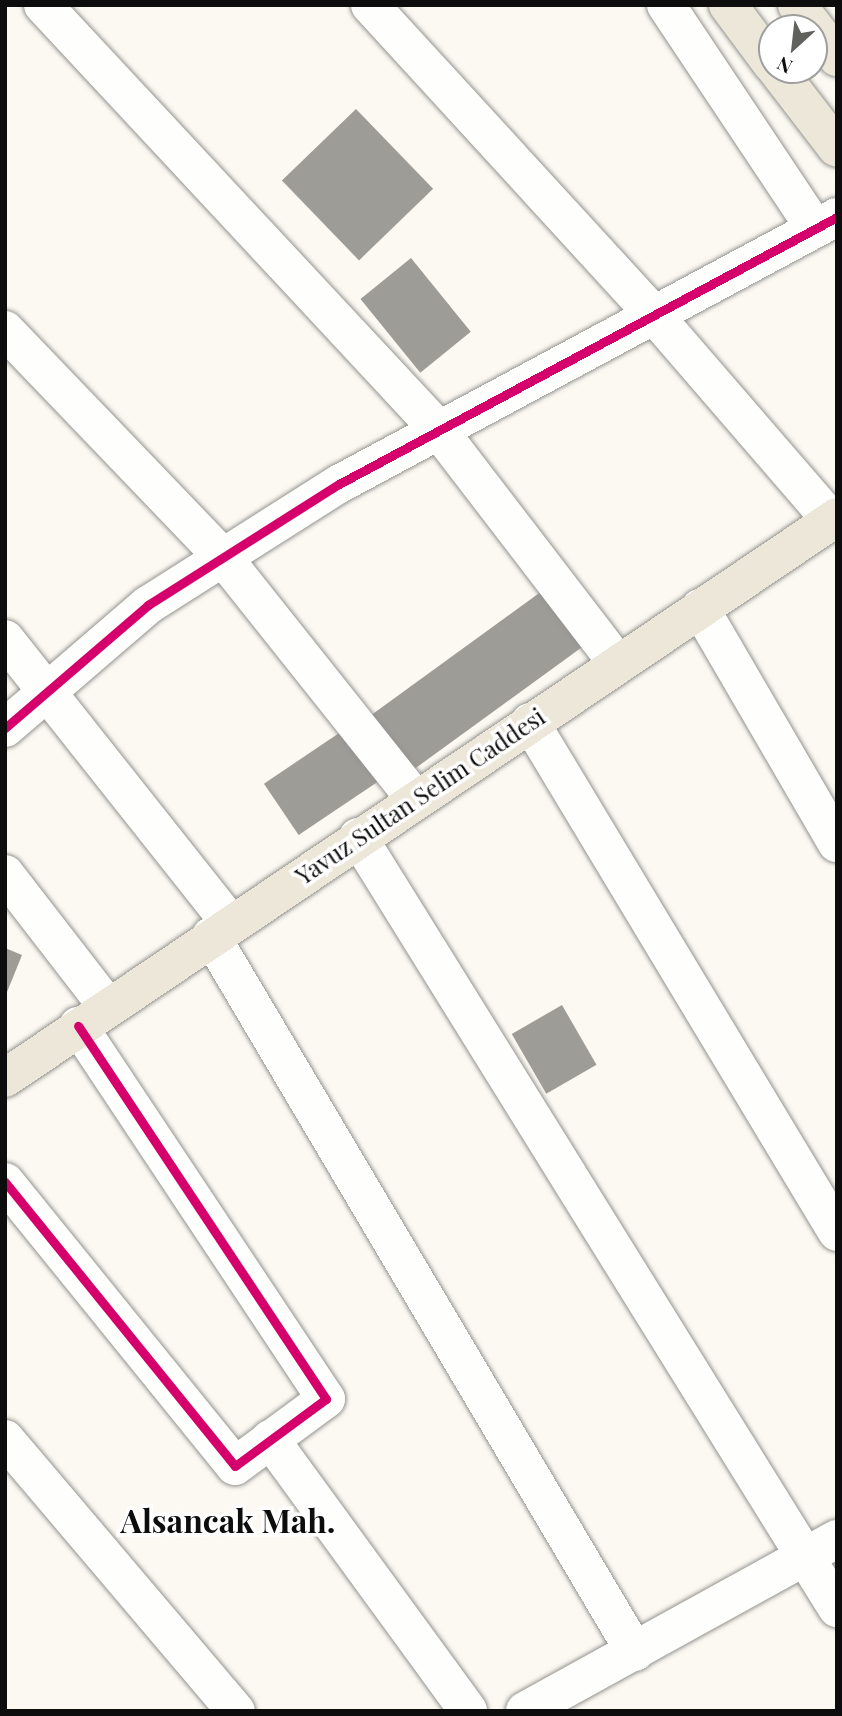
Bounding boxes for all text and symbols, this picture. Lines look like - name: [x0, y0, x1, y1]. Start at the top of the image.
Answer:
- north arrow: [758, 14, 828, 84]
- text: N: [772, 51, 796, 81]
- street label: Yavuz Sultan Selim Caddesi: [290, 702, 550, 890]
- district label: Alsancak Mah.: [120, 1501, 336, 1539]

